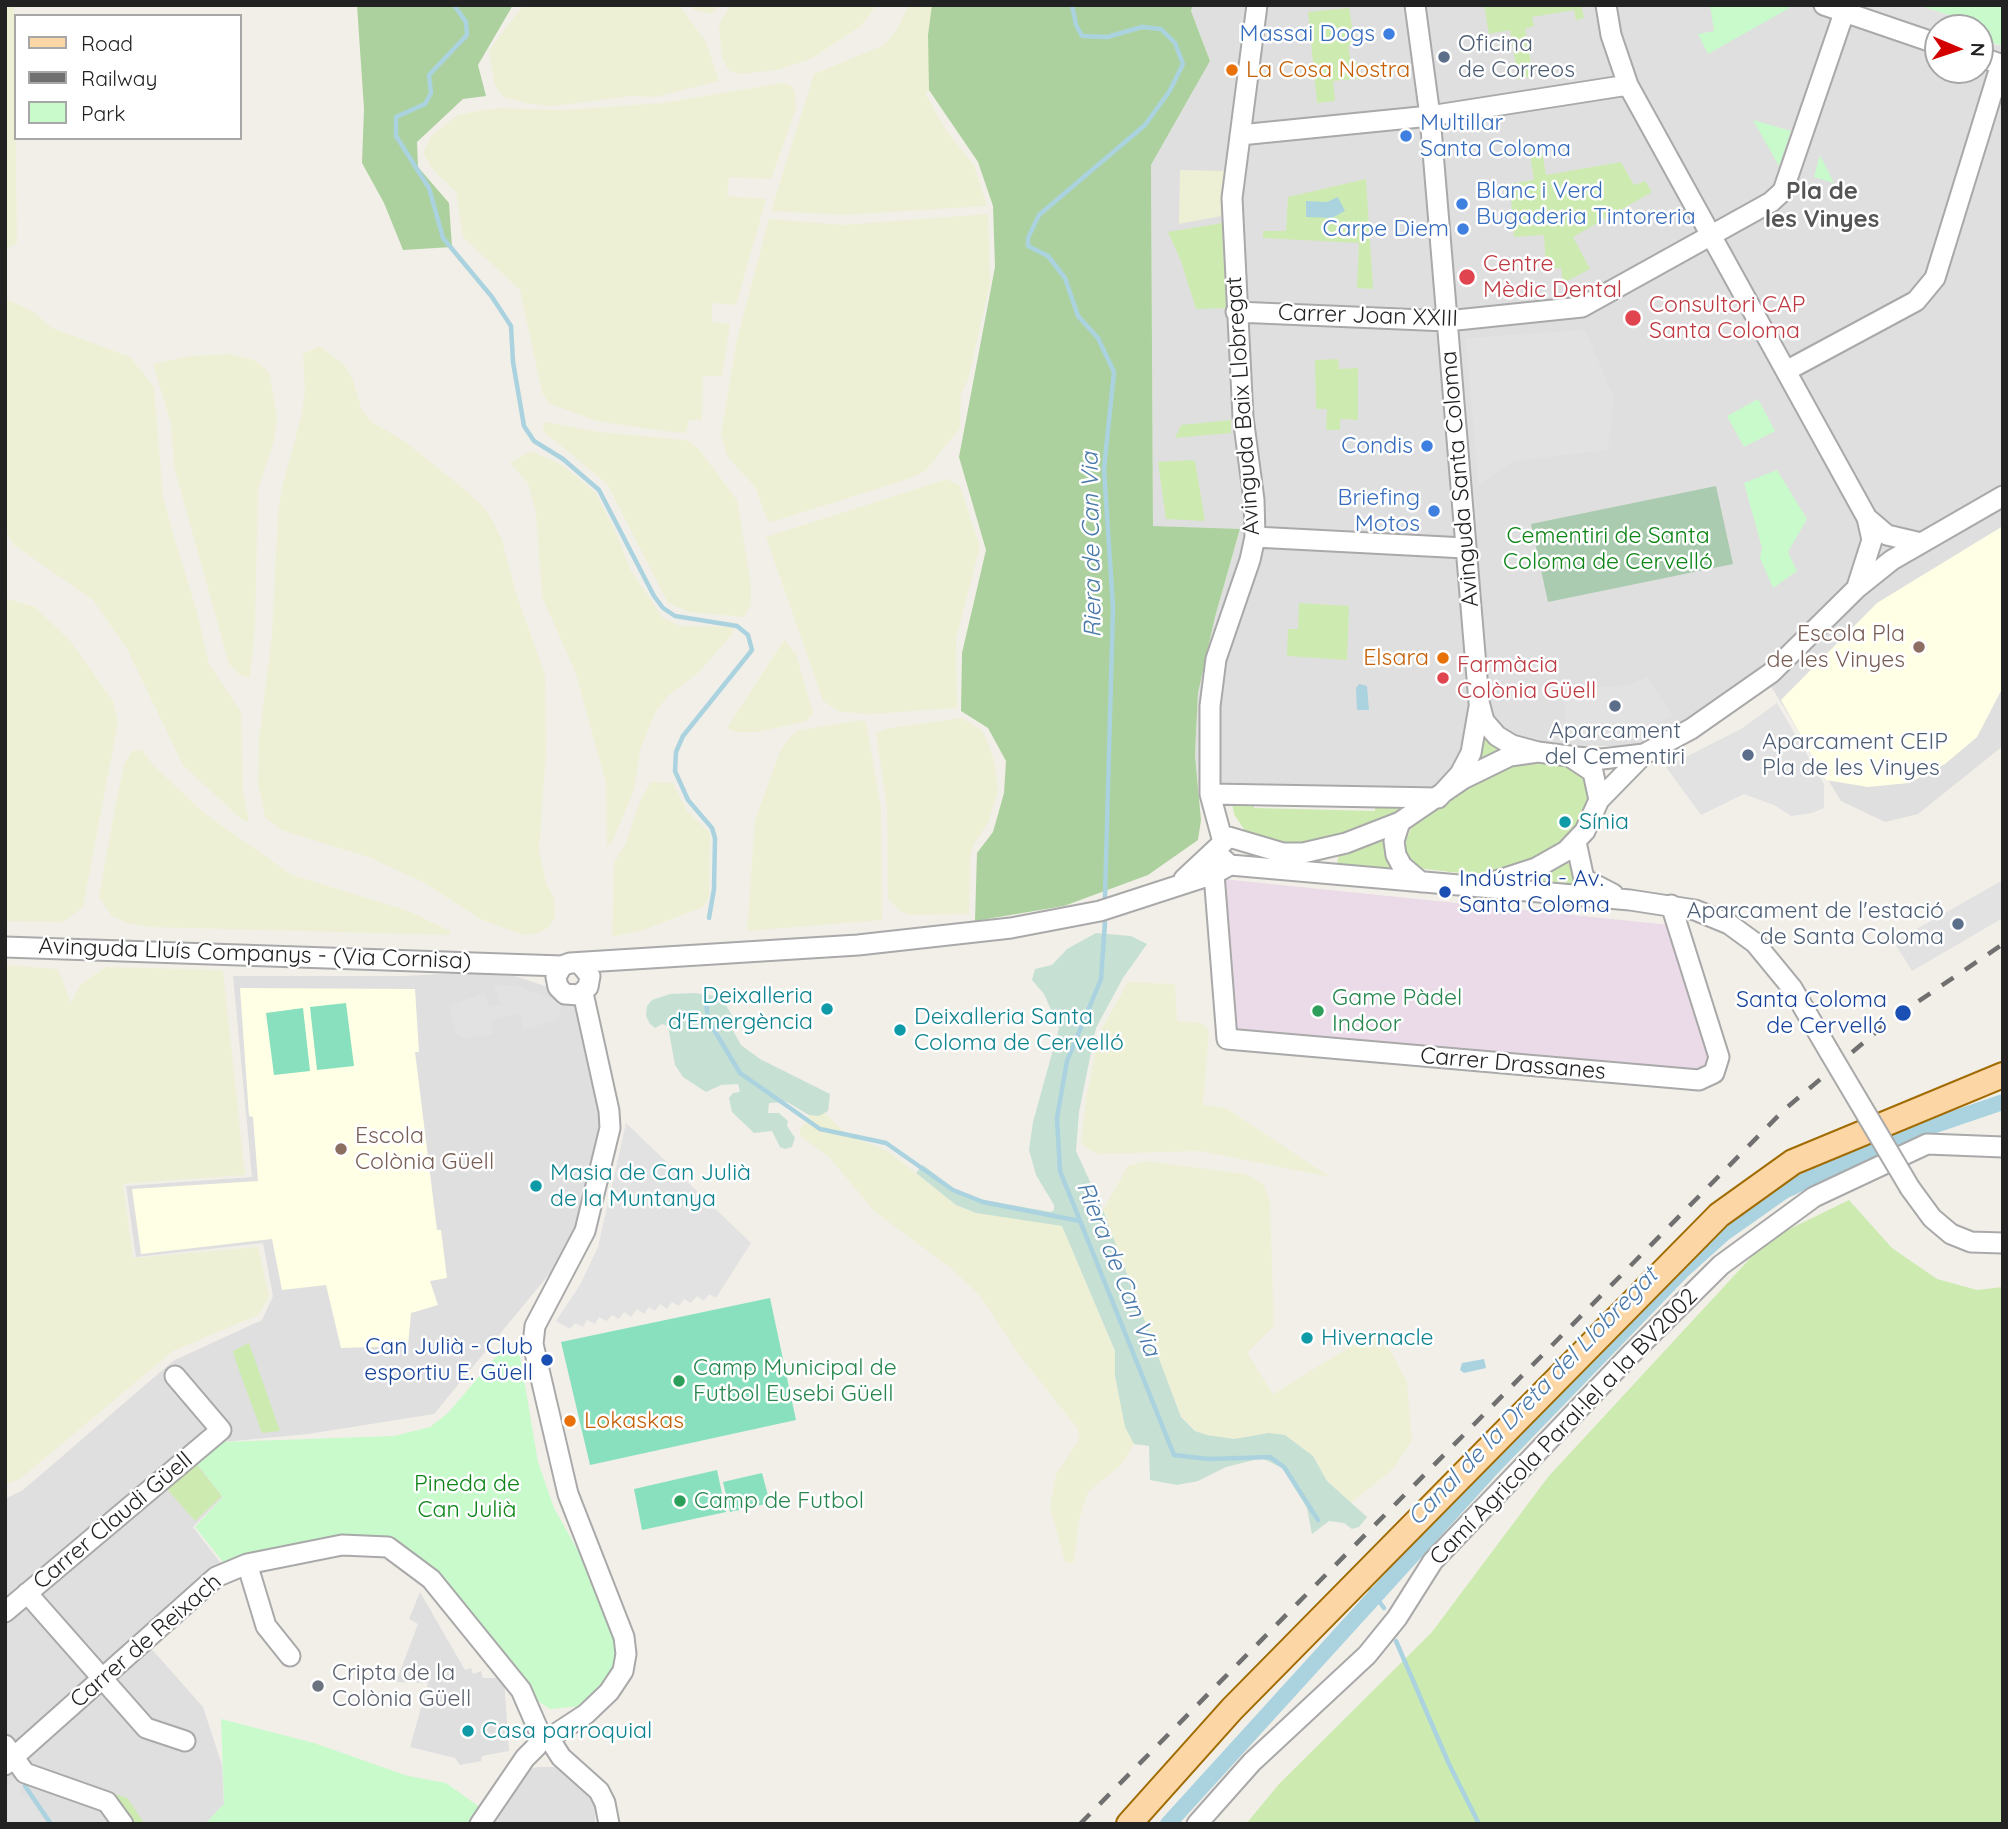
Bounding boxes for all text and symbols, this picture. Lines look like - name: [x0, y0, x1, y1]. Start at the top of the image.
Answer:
- legend: [14, 14, 242, 140]
- north arrow: [1924, 14, 1994, 84]
- place label: Massai Dogs: [1240, 20, 1375, 48]
- marker: Massai Dogs: [1381, 26, 1397, 42]
- text: Road: [81, 30, 133, 56]
- place label: Oficina de Correos: [1458, 30, 1575, 84]
- text: N: [1966, 42, 1990, 57]
- marker: Oficina de Correos: [1436, 49, 1452, 65]
- place label: La Cosa Nostra: [1246, 56, 1410, 84]
- marker: La Cosa Nostra: [1224, 62, 1240, 78]
- text: Railway: [81, 65, 157, 91]
- text: Park: [81, 100, 125, 126]
- place label: Multillar Santa Coloma: [1420, 109, 1571, 163]
- marker: Multillar Santa Coloma: [1398, 128, 1414, 144]
- place label: Blanc i Verd Bugaderia Tintoreria: [1476, 177, 1696, 231]
- district label: Pla de les Vinyes: [1765, 178, 1879, 234]
- marker: Blanc i Verd Bugaderia Tintoreria: [1454, 196, 1470, 212]
- place label: Carpe Diem: [1323, 215, 1449, 243]
- marker: Carpe Diem: [1455, 221, 1471, 237]
- place label: Centre Mèdic Dental: [1483, 250, 1622, 304]
- marker: Centre Mèdic Dental: [1457, 267, 1477, 287]
- street label: Avinguda Baix Llobregat: [1220, 276, 1266, 536]
- place label: Consultori CAP Santa Coloma: [1649, 291, 1806, 345]
- street label: Carrer Joan XXIII: [1278, 299, 1458, 333]
- marker: Consultori CAP Santa Coloma: [1623, 308, 1643, 328]
- street label: Avinguda Santa Coloma: [1435, 350, 1485, 608]
- place label: Condis: [1341, 432, 1413, 460]
- marker: Condis: [1419, 438, 1435, 454]
- water label: Riera de Can Via: [1076, 452, 1108, 638]
- place label: Briefing Motos: [1337, 484, 1420, 538]
- marker: Briefing Motos: [1426, 503, 1442, 519]
- park label: Cementiri de Santa Coloma de Cervelló: [1503, 522, 1713, 576]
- place label: Escola Pla de les Vinyes: [1767, 620, 1905, 674]
- marker: Escola Pla de les Vinyes: [1911, 639, 1927, 655]
- place label: Elsara: [1363, 644, 1429, 672]
- marker: Elsara: [1435, 650, 1451, 666]
- place label: Farmàcia Colònia Güell: [1457, 651, 1596, 705]
- marker: Farmàcia Colònia Güell: [1435, 670, 1451, 686]
- marker: Aparcament del Cementiri: [1607, 698, 1623, 714]
- place label: Aparcament del Cementiri: [1545, 717, 1685, 771]
- place label: Aparcament CEIP Pla de les Vinyes: [1762, 728, 1948, 782]
- marker: Aparcament CEIP Pla de les Vinyes: [1740, 747, 1756, 763]
- place label: Sínia: [1579, 808, 1629, 836]
- marker: Sínia: [1557, 814, 1573, 830]
- place label: Indústria - Av. Santa Coloma: [1459, 865, 1610, 919]
- marker: Indústria - Av. Santa Coloma: [1437, 884, 1453, 900]
- place label: Aparcament de l'estació de Santa Coloma: [1687, 897, 1944, 951]
- marker: Aparcament de l'estació de Santa Coloma: [1950, 916, 1966, 932]
- street label: Avinguda Lluís Companys - (Via Cornisa): [38, 933, 472, 975]
- place label: Deixalleria d'Emergència: [668, 982, 813, 1036]
- place label: Game Pàdel Indoor: [1332, 984, 1462, 1038]
- place label: Santa Coloma de Cervelló: [1736, 986, 1887, 1040]
- marker: Deixalleria d'Emergència: [819, 1001, 835, 1017]
- place label: Deixalleria Santa Coloma de Cervelló: [914, 1003, 1124, 1057]
- marker: Game Pàdel Indoor: [1310, 1003, 1326, 1019]
- marker: Santa Coloma de Cervelló: [1893, 1003, 1913, 1023]
- marker: Deixalleria Santa Coloma de Cervelló: [892, 1022, 908, 1038]
- street label: Carrer Drassanes: [1419, 1042, 1607, 1086]
- place label: Escola Colònia Güell: [355, 1122, 494, 1176]
- marker: Escola Colònia Güell: [333, 1141, 349, 1157]
- place label: Masia de Can Julià de la Muntanya: [550, 1159, 751, 1213]
- water label: Riera de Can Via: [1070, 1177, 1166, 1361]
- marker: Masia de Can Julià de la Muntanya: [528, 1178, 544, 1194]
- water label: Canal de la Dreta del Llobregat: [1402, 1262, 1664, 1532]
- street label: Camí Agricola Paral·lel a la BV2002: [1424, 1283, 1704, 1571]
- place label: Hivernacle: [1321, 1324, 1434, 1352]
- marker: Hivernacle: [1299, 1330, 1315, 1346]
- place label: Can Julià - Club esportiu E. Güell: [364, 1333, 533, 1387]
- marker: Can Julià - Club esportiu E. Güell: [539, 1352, 555, 1368]
- place label: Camp Municipal de Futbol Eusebi Güell: [693, 1354, 897, 1408]
- marker: Camp Municipal de Futbol Eusebi Güell: [671, 1373, 687, 1389]
- place label: Lokaskas: [584, 1407, 684, 1435]
- marker: Lokaskas: [562, 1413, 578, 1429]
- street label: Carrer Claudi Güell: [28, 1446, 198, 1596]
- park label: Pineda de Can Julià: [414, 1470, 520, 1524]
- place label: Camp de Futbol: [694, 1487, 864, 1515]
- marker: Camp de Futbol: [672, 1493, 688, 1509]
- street label: Carrer de Reixach: [65, 1568, 227, 1714]
- place label: Cripta de la Colònia Güell: [332, 1659, 471, 1713]
- marker: Cripta de la Colònia Güell: [310, 1678, 326, 1694]
- place label: Casa parroquial: [482, 1717, 652, 1745]
- marker: Casa parroquial: [460, 1723, 476, 1739]

